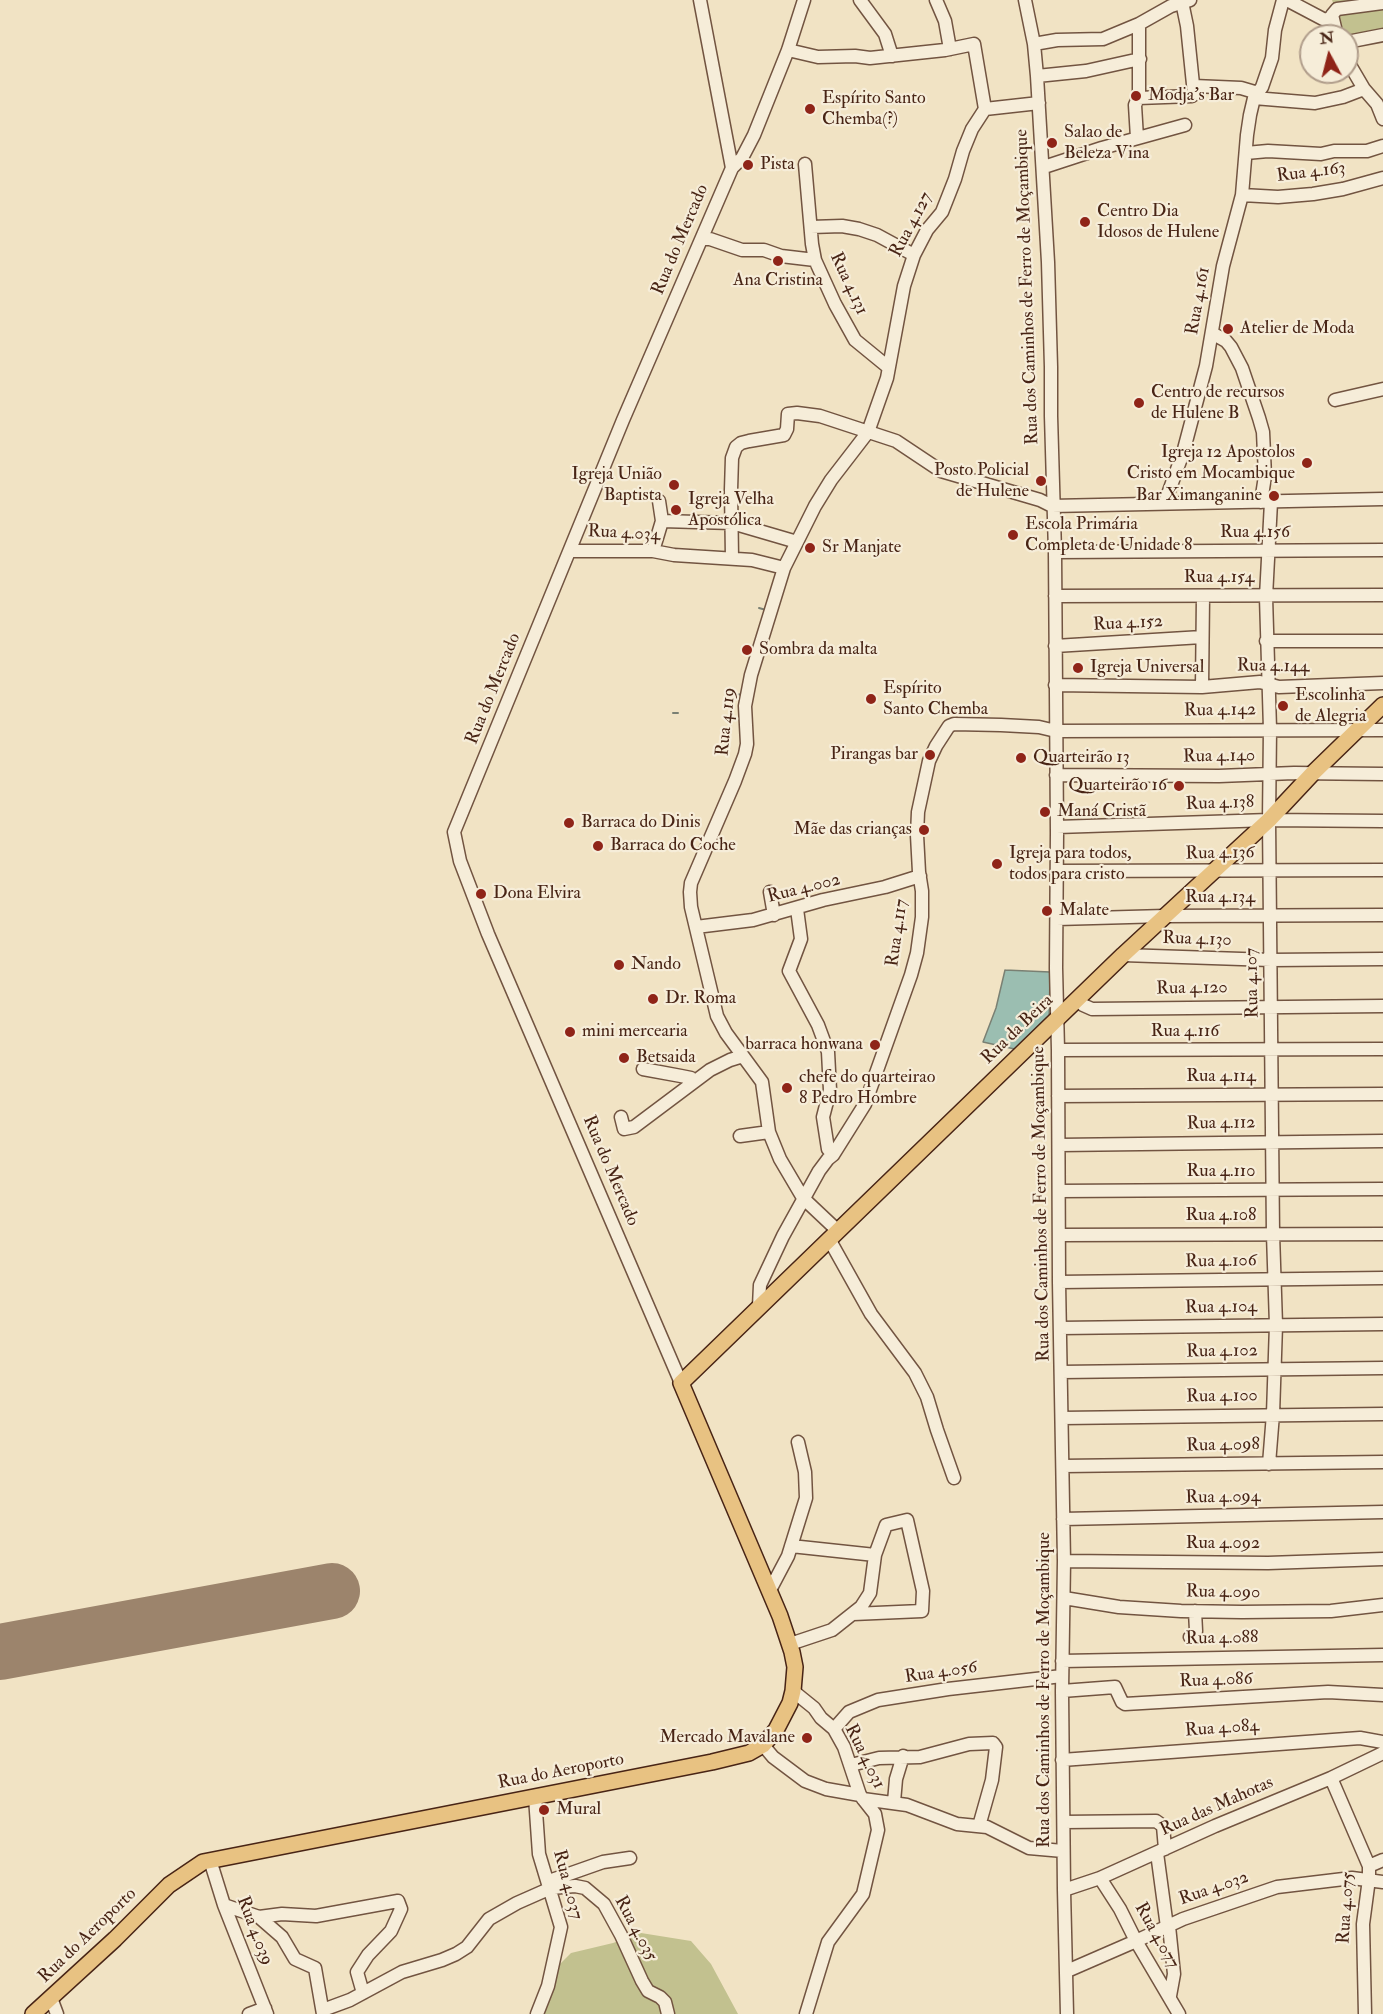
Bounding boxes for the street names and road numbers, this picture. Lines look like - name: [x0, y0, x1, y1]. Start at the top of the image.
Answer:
- street label: Rua dos Caminhos de Ferro de Moçambique: [1012, 129, 1044, 445]
- street label: Rua 4.163: [1275, 158, 1347, 188]
- street label: Rua do Mercado: [648, 181, 714, 299]
- street label: Rua 4.127: [886, 189, 938, 261]
- street label: Rua 4.131: [824, 249, 872, 319]
- street label: Rua 4.161: [1182, 265, 1216, 337]
- street label: Rua 4.034: [587, 521, 661, 547]
- street label: Rua 4.156: [1220, 522, 1290, 544]
- street label: Rua 4.154: [1184, 567, 1254, 589]
- street label: Rua 4.152: [1092, 611, 1164, 637]
- street label: Rua do Mercado: [462, 630, 526, 748]
- street label: Rua 4.144: [1237, 656, 1309, 678]
- street label: Rua 4.119: [713, 687, 741, 757]
- street label: Rua 4.142: [1184, 700, 1256, 722]
- street label: Rua 4.140: [1183, 746, 1255, 768]
- street label: Rua 4.138: [1185, 792, 1255, 816]
- street label: Rua 4.136: [1185, 843, 1255, 865]
- street label: Rua 4.002: [765, 870, 843, 908]
- street label: Rua 4.134: [1185, 887, 1255, 909]
- street label: Rua 4.117: [883, 898, 913, 968]
- street label: Rua 4.130: [1162, 928, 1232, 952]
- street label: Rua 4.107: [1242, 948, 1264, 1018]
- street label: Rua 4.120: [1156, 978, 1228, 1000]
- street label: Rua da Beira: [978, 990, 1058, 1070]
- street label: Rua 4.116: [1151, 1021, 1219, 1043]
- street label: Rua dos Caminhos de Ferro de Moçambique: [1028, 1046, 1056, 1362]
- street label: Rua 4.114: [1186, 1066, 1256, 1088]
- street label: Rua do Mercado: [577, 1112, 643, 1230]
- street label: Rua 4.112: [1186, 1113, 1256, 1135]
- street label: Rua 4.110: [1187, 1161, 1255, 1183]
- street label: Rua 4.108: [1186, 1205, 1256, 1227]
- street label: Rua 4.106: [1185, 1251, 1257, 1273]
- street label: Rua 4.104: [1185, 1297, 1257, 1319]
- street label: Rua 4.102: [1186, 1341, 1258, 1363]
- street label: Rua 4.100: [1186, 1386, 1258, 1408]
- street label: Rua 4.098: [1186, 1435, 1260, 1457]
- street label: Rua 4.094: [1185, 1487, 1261, 1509]
- street label: Rua dos Caminhos de Ferro de Moçambique: [1034, 1532, 1056, 1848]
- street label: Rua 4.092: [1186, 1533, 1260, 1555]
- street label: Rua 4.090: [1186, 1582, 1260, 1604]
- street label: Rua 4.088: [1185, 1628, 1259, 1650]
- street label: Rua 4.056: [903, 1657, 979, 1689]
- street label: Rua 4.086: [1179, 1669, 1253, 1693]
- street label: Rua 4.084: [1184, 1716, 1260, 1742]
- street label: Rua 4.031: [839, 1721, 889, 1793]
- street label: Rua do Aeroporto: [496, 1749, 626, 1795]
- street label: Rua das Mahotas: [1157, 1772, 1277, 1842]
- street label: Rua 4.037: [547, 1848, 587, 1922]
- street label: Rua 4.032: [1176, 1867, 1252, 1911]
- street label: Rua 4.075: [1334, 1871, 1360, 1945]
- street label: Rua do Aeroporto: [35, 1884, 141, 1988]
- street label: Rua 4.039: [231, 1893, 277, 1969]
- street label: Rua 4.035: [609, 1893, 661, 1965]
- street label: Rua 4.077: [1129, 1899, 1183, 1973]

